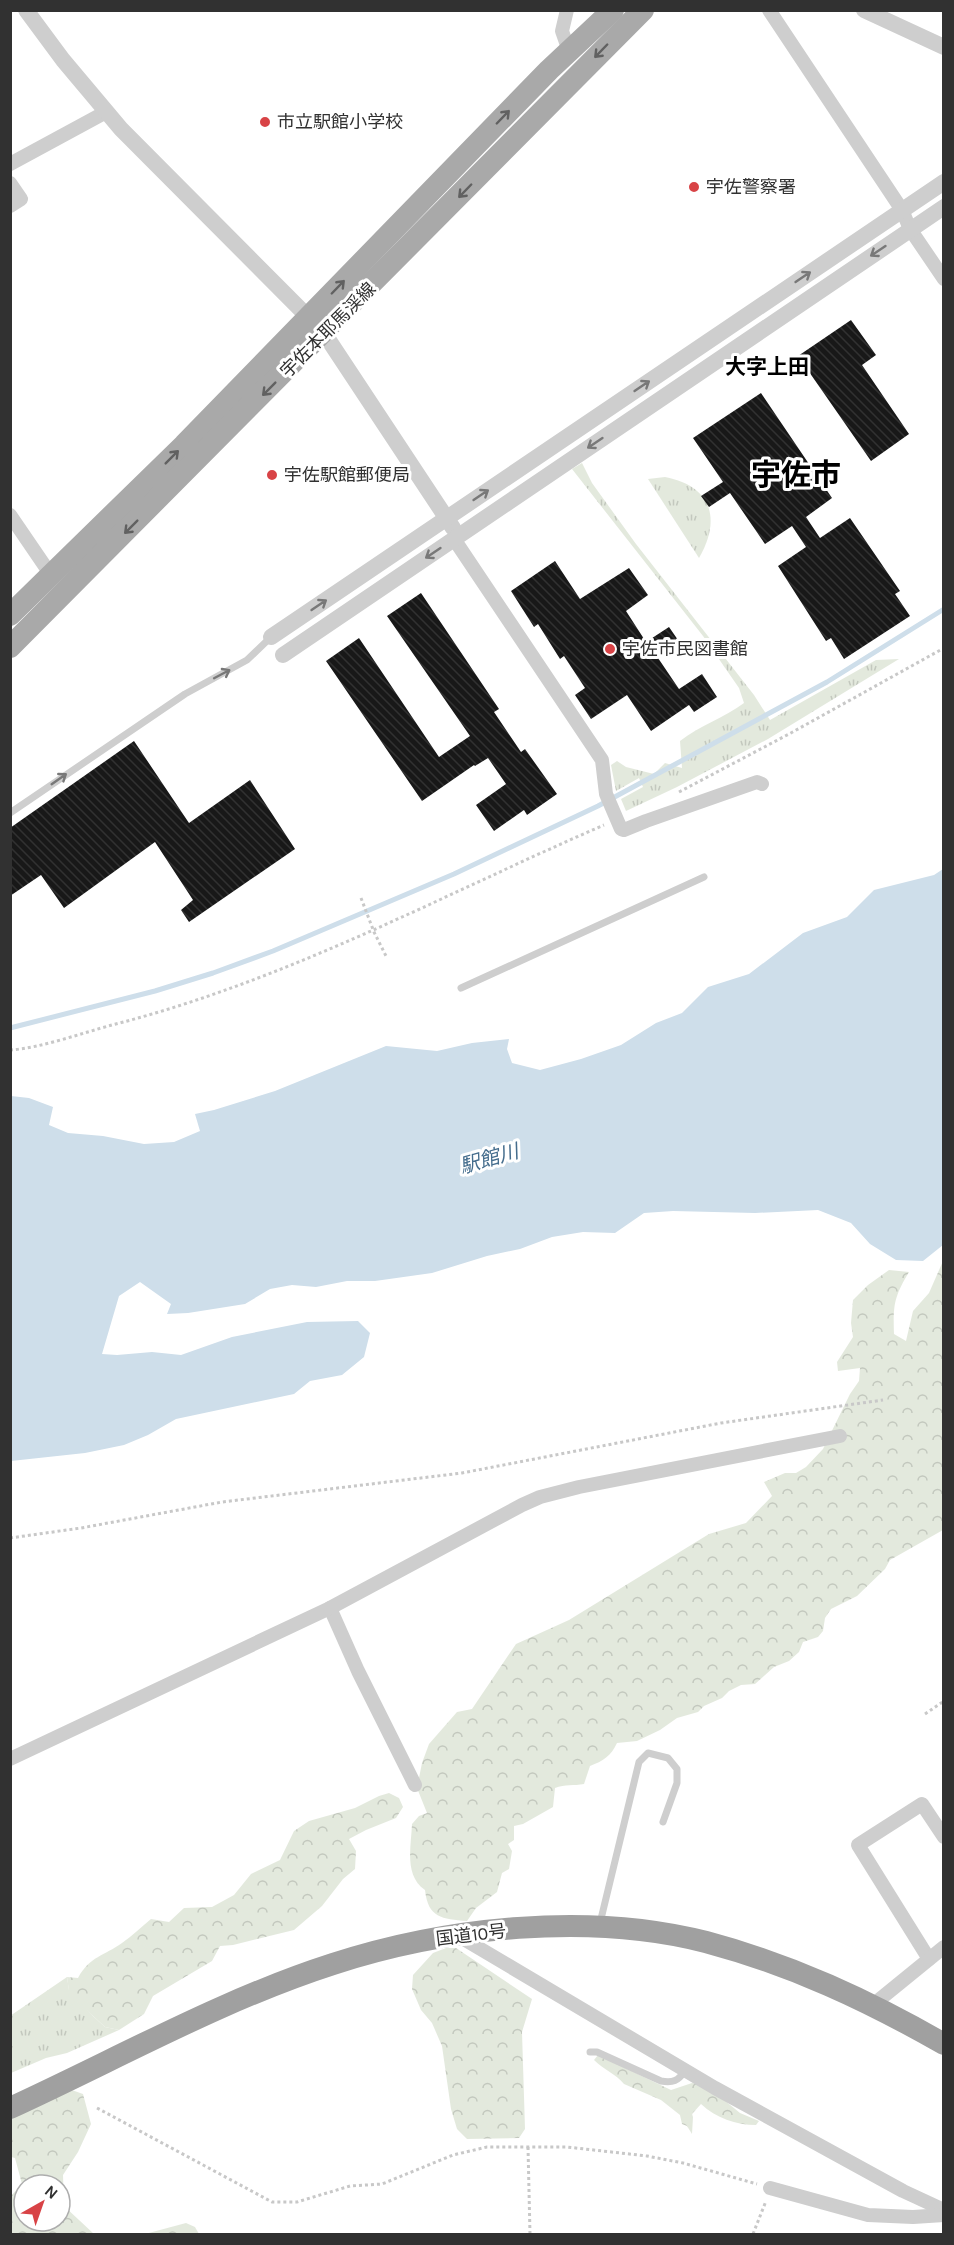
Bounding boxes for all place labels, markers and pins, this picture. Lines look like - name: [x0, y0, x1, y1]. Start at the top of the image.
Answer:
- place label: 市立駅館小学校: [277, 111, 403, 133]
- marker: 市立駅館小学校: [258, 115, 272, 129]
- place label: 宇佐警察署: [706, 176, 796, 198]
- marker: 宇佐警察署: [687, 180, 701, 194]
- place label: 宇佐駅館郵便局: [284, 464, 410, 486]
- marker: 宇佐駅館郵便局: [265, 468, 279, 482]
- place label: 宇佐市民図書館: [622, 638, 748, 660]
- marker: 宇佐市民図書館: [603, 642, 617, 656]

